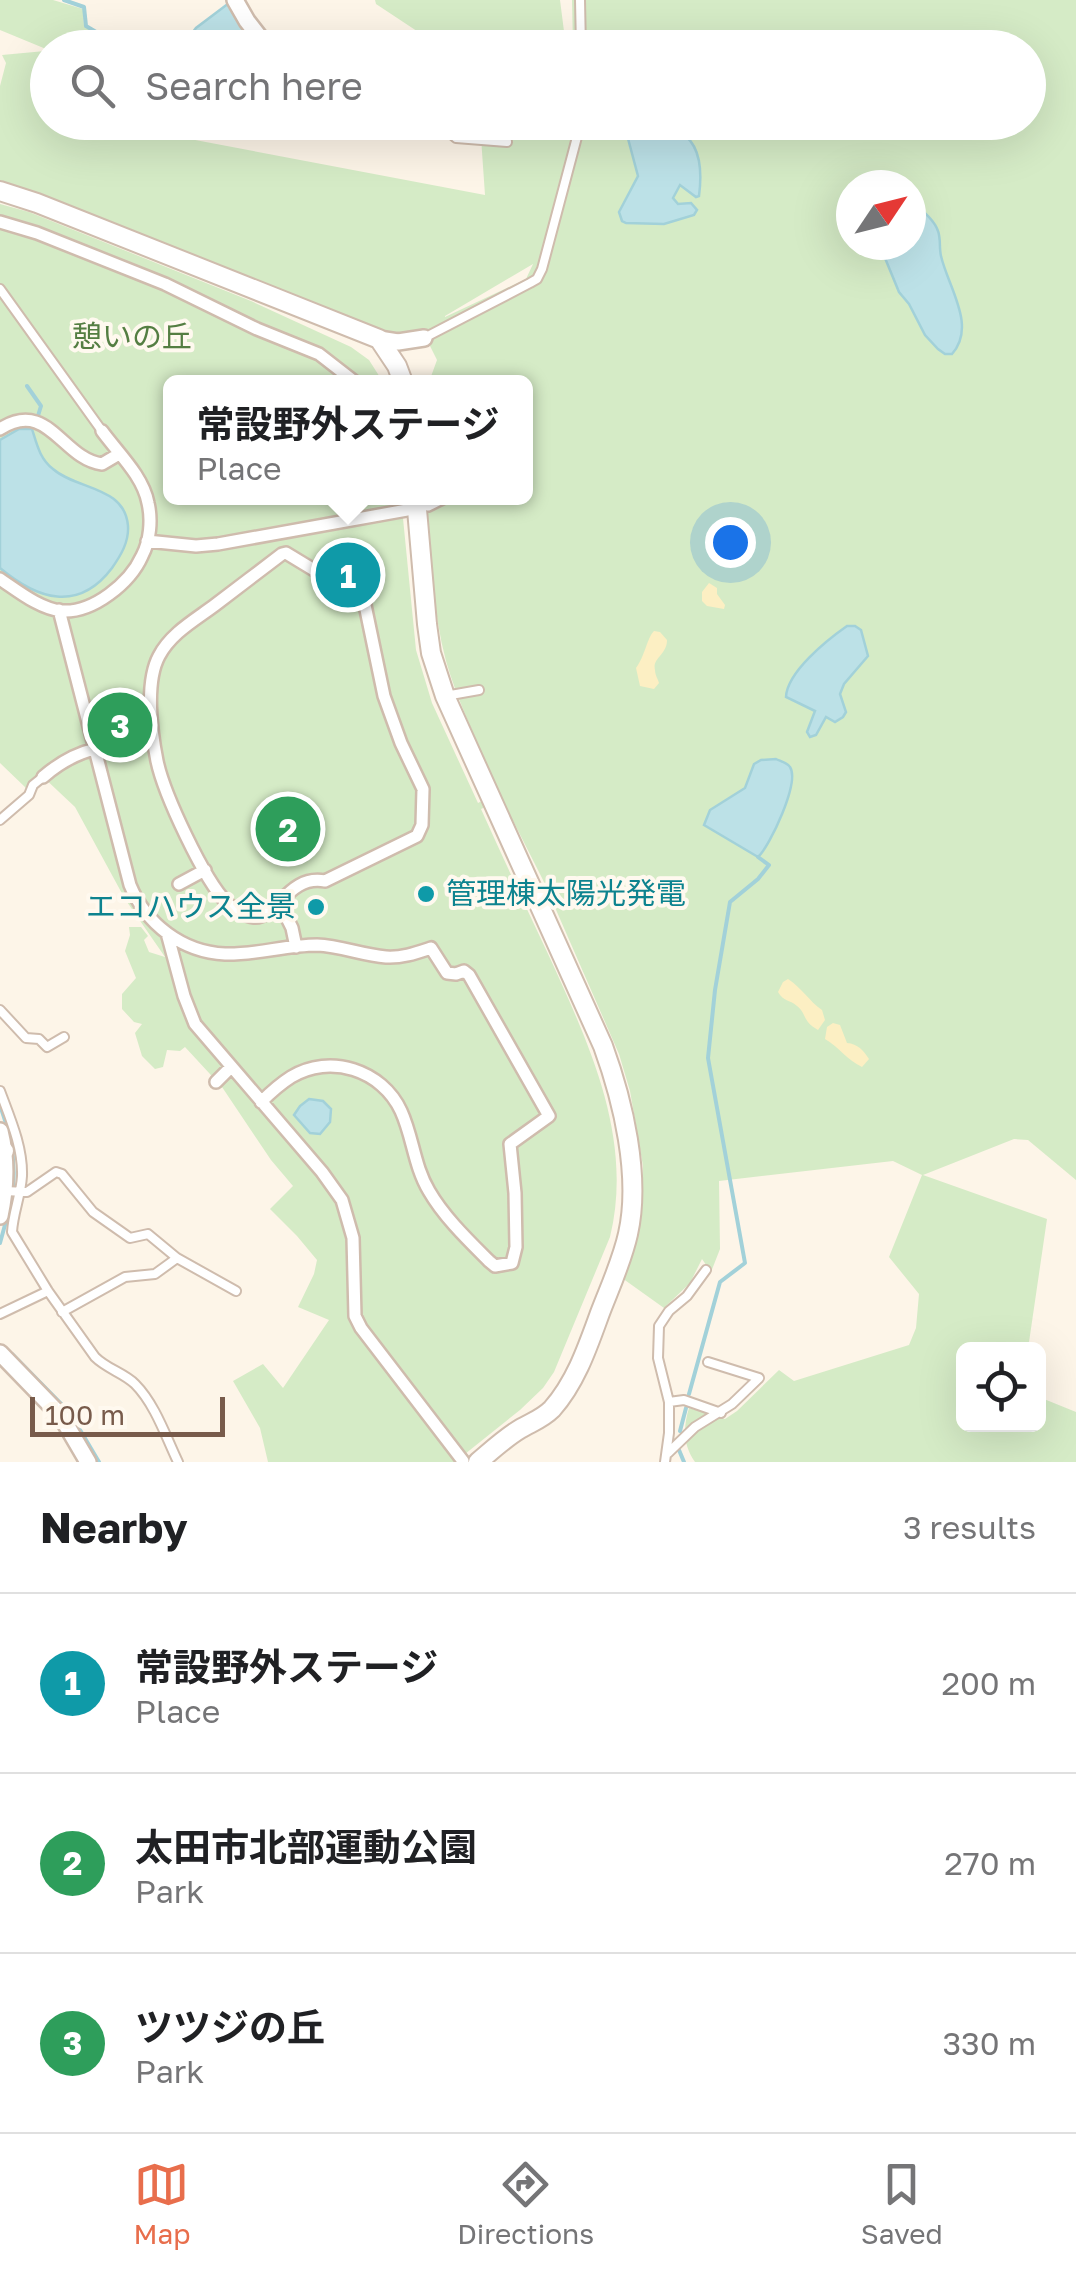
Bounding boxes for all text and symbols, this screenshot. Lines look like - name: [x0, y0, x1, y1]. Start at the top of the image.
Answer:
- search box: [30, 30, 1046, 140]
- icon: search: [65, 58, 120, 113]
- text: Search here: [145, 63, 363, 108]
- north arrow: [836, 170, 926, 260]
- park label: 憩いの丘: [72, 318, 192, 354]
- popup: [163, 375, 533, 505]
- text: 常設野外ステージ: [196, 401, 500, 446]
- text: Place: [196, 449, 282, 487]
- your location: [705, 517, 756, 568]
- pin: 1: [316, 538, 380, 612]
- pin: 3: [88, 688, 152, 762]
- pin: 2: [256, 792, 320, 866]
- place label: 管理棟太陽光発電: [446, 875, 686, 911]
- marker: 管理棟太陽光発電: [415, 883, 437, 905]
- place label: エコハウス全景: [86, 888, 296, 924]
- marker: エコハウス全景: [305, 896, 327, 918]
- map controls: [956, 1342, 1046, 1432]
- button: locate: [956, 1342, 1046, 1432]
- scale bar: [30, 1392, 225, 1436]
- text: 100 m: [45, 1398, 125, 1431]
- text: Nearby: [40, 1502, 188, 1552]
- text: 3 results: [903, 1508, 1036, 1546]
- text: 常設野外ステージ: [135, 1644, 438, 1689]
- text: 1: [64, 1664, 81, 1702]
- text: 200 m: [941, 1664, 1036, 1702]
- text: Place: [135, 1692, 220, 1730]
- text: 太田市北部運動公園: [135, 1824, 477, 1869]
- text: 2: [63, 1844, 82, 1882]
- text: 270 m: [944, 1844, 1036, 1882]
- text: Park: [135, 1872, 204, 1910]
- text: ツツジの丘: [135, 2004, 325, 2049]
- text: 3: [63, 2024, 82, 2062]
- text: 330 m: [942, 2024, 1036, 2062]
- text: Park: [135, 2052, 204, 2090]
- tab: Map: [133, 2157, 191, 2250]
- tab: Directions: [457, 2157, 594, 2250]
- tab: Saved: [861, 2157, 943, 2250]

